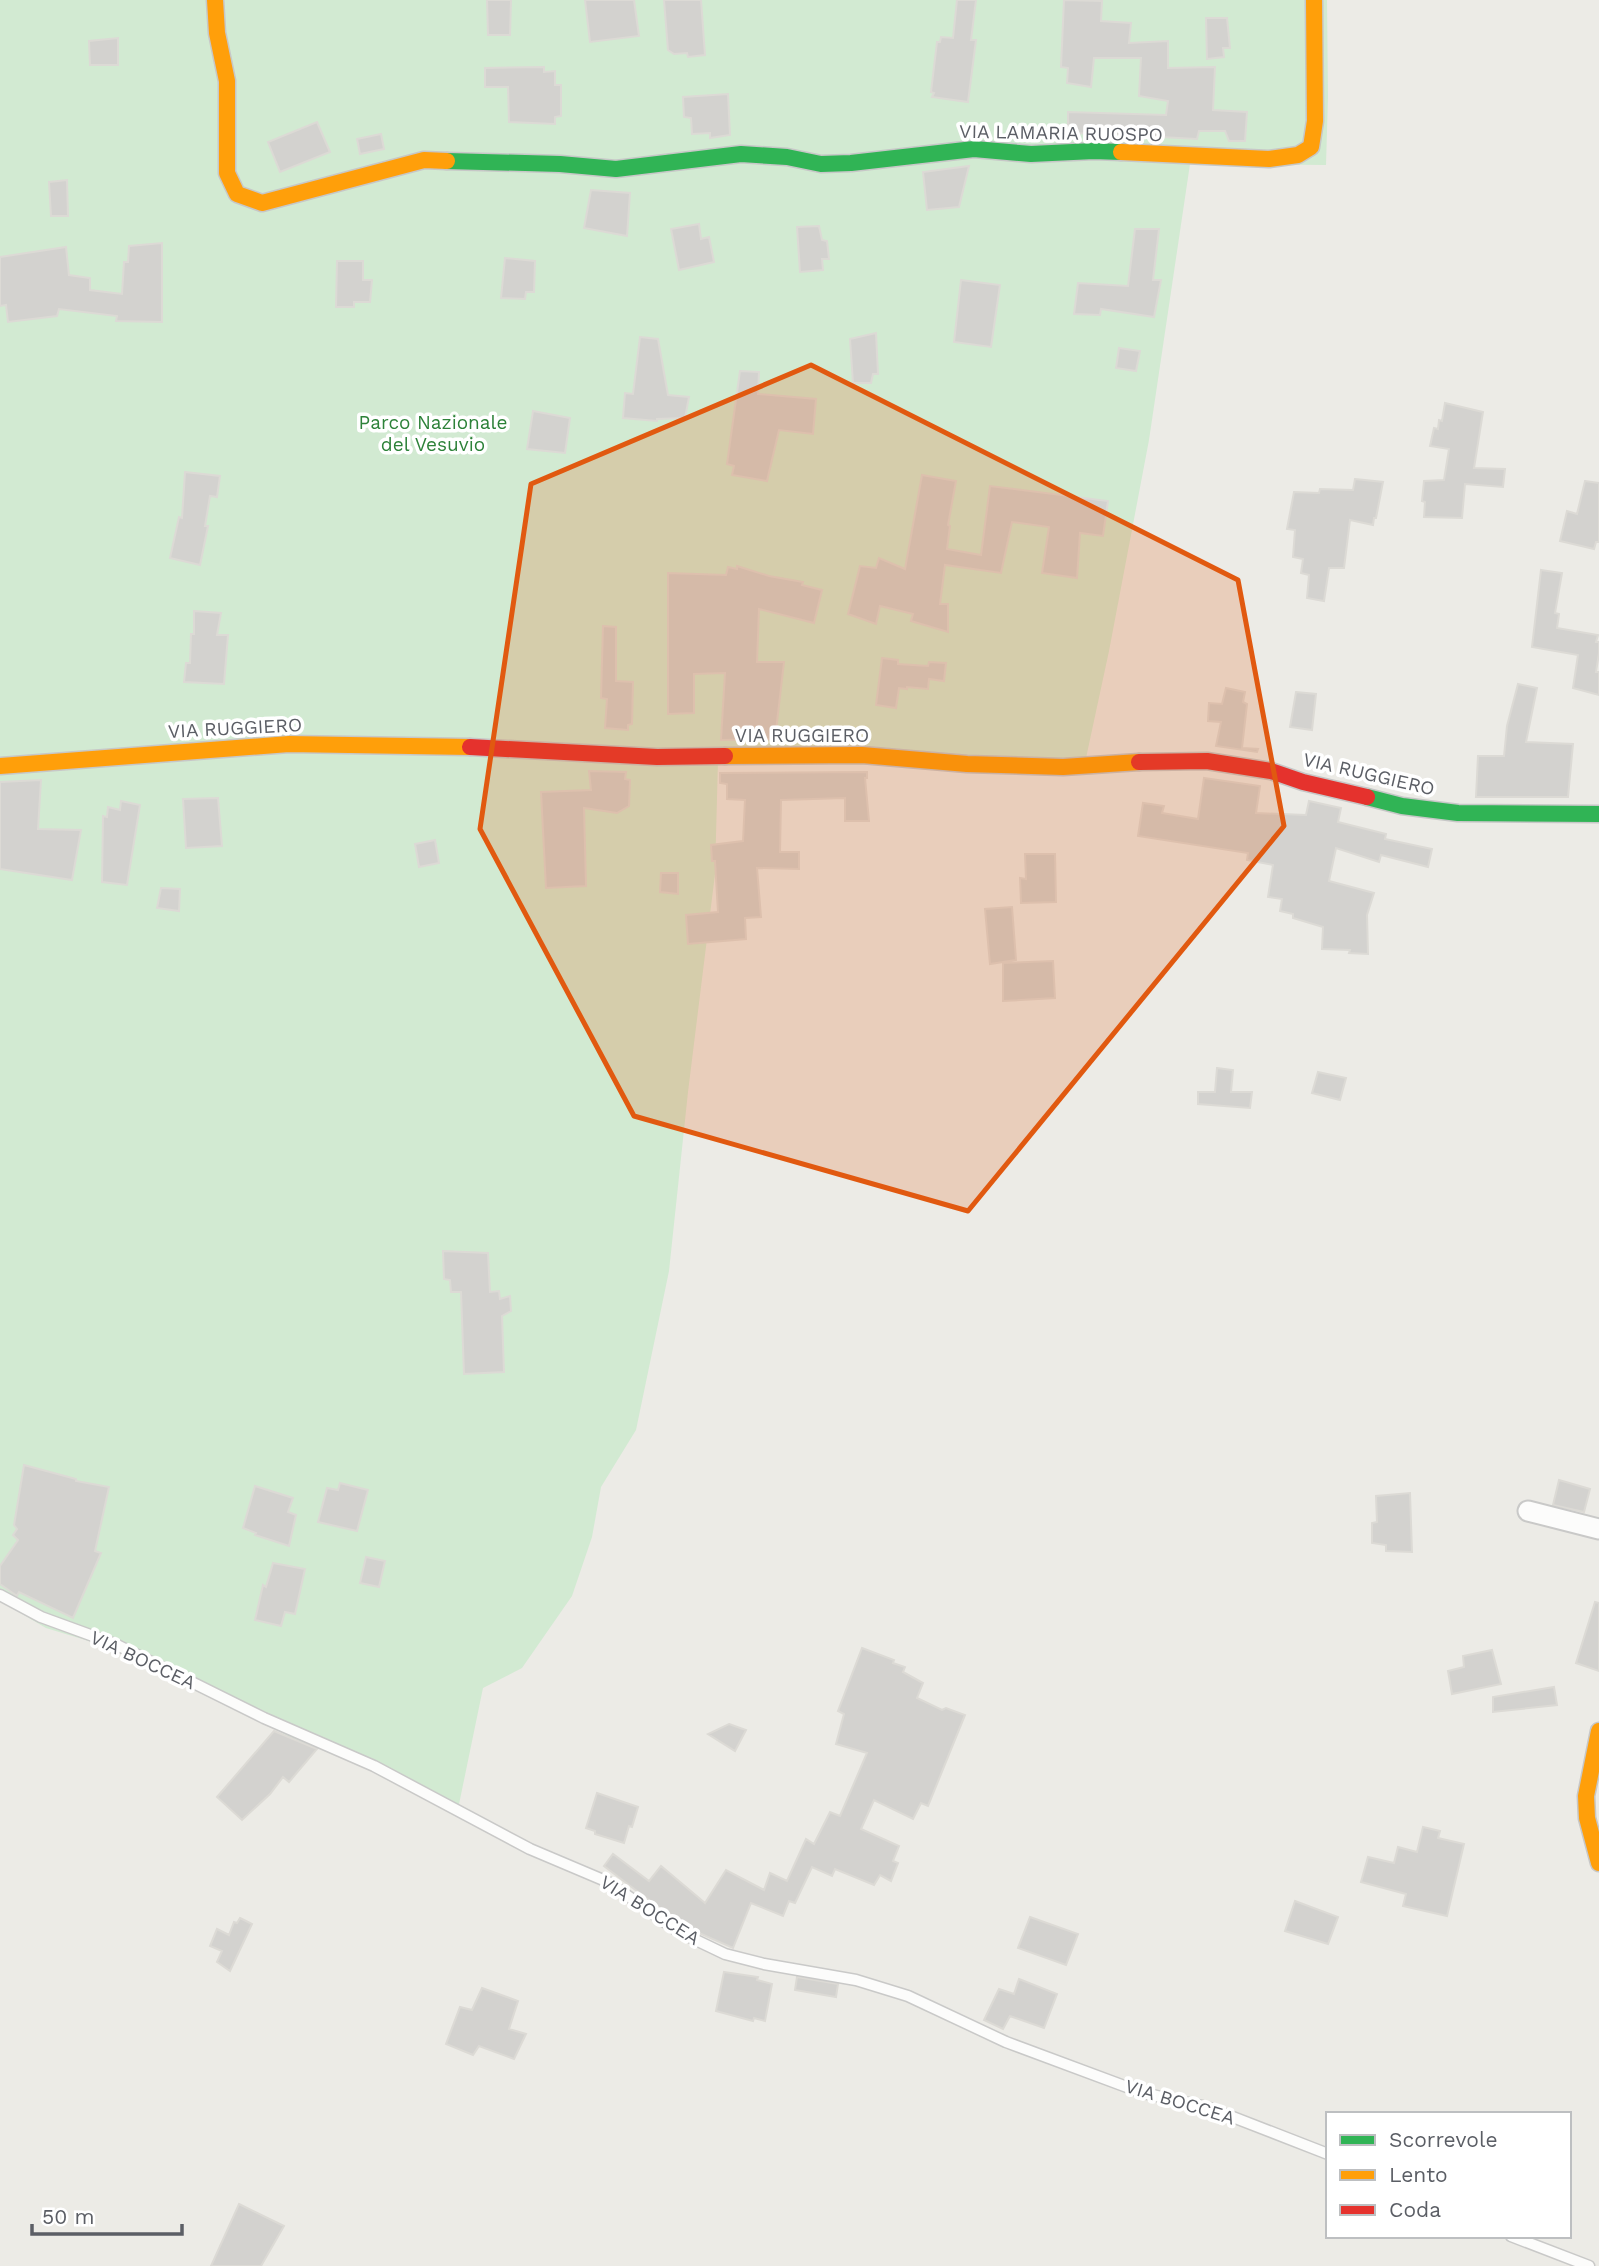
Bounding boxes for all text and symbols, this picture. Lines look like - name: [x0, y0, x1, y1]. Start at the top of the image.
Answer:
- street label: VIA LAMARIA RUOSPO: [959, 120, 1163, 146]
- park label: Parco Nazionale del Vesuvio: [359, 411, 507, 456]
- street label: VIA RUGGIERO: [167, 713, 303, 743]
- street label: VIA RUGGIERO: [735, 724, 869, 747]
- street label: VIA RUGGIERO: [1301, 748, 1437, 800]
- street label: VIA BOCCEA: [87, 1626, 200, 1695]
- street label: VIA BOCCEA: [596, 1870, 705, 1950]
- street label: VIA BOCCEA: [1122, 2074, 1238, 2130]
- legend: [1326, 2112, 1571, 2238]
- text: Scorrevole: [1389, 2127, 1498, 2152]
- text: Lento: [1389, 2162, 1448, 2187]
- scale bar: [32, 2192, 182, 2236]
- text: Coda: [1389, 2197, 1441, 2222]
- text: 50 m: [42, 2204, 94, 2229]

